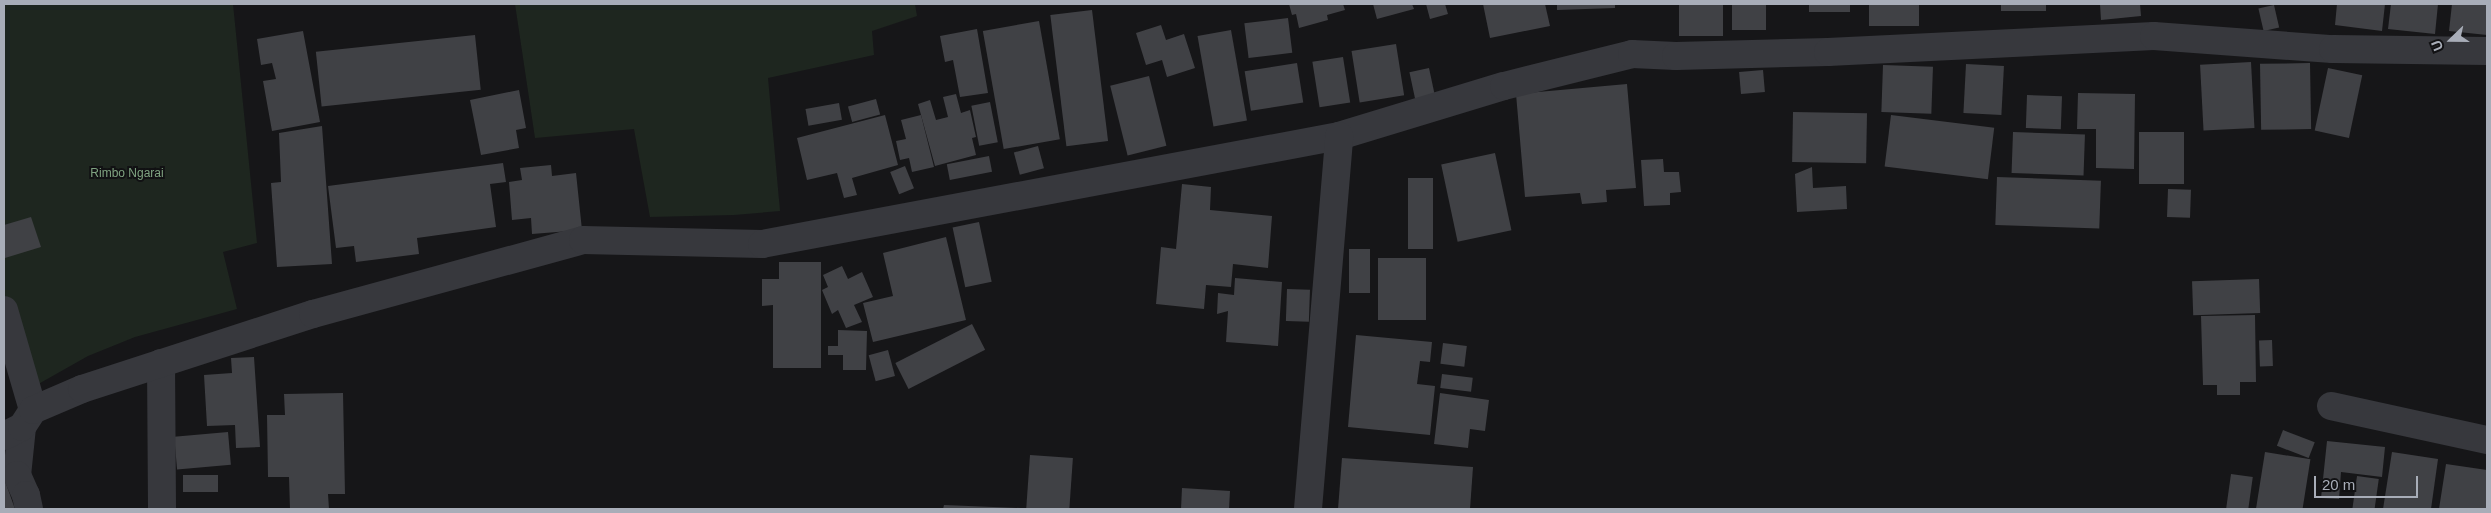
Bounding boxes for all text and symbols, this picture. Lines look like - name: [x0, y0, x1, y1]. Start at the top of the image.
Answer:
- north arrow: [2426, 15, 2476, 65]
- text: U: [2428, 38, 2446, 53]
- park label: Rimbo Ngarai: [90, 167, 164, 181]
- scale bar: [2316, 466, 2420, 498]
- text: 20 m: [2322, 476, 2355, 493]

